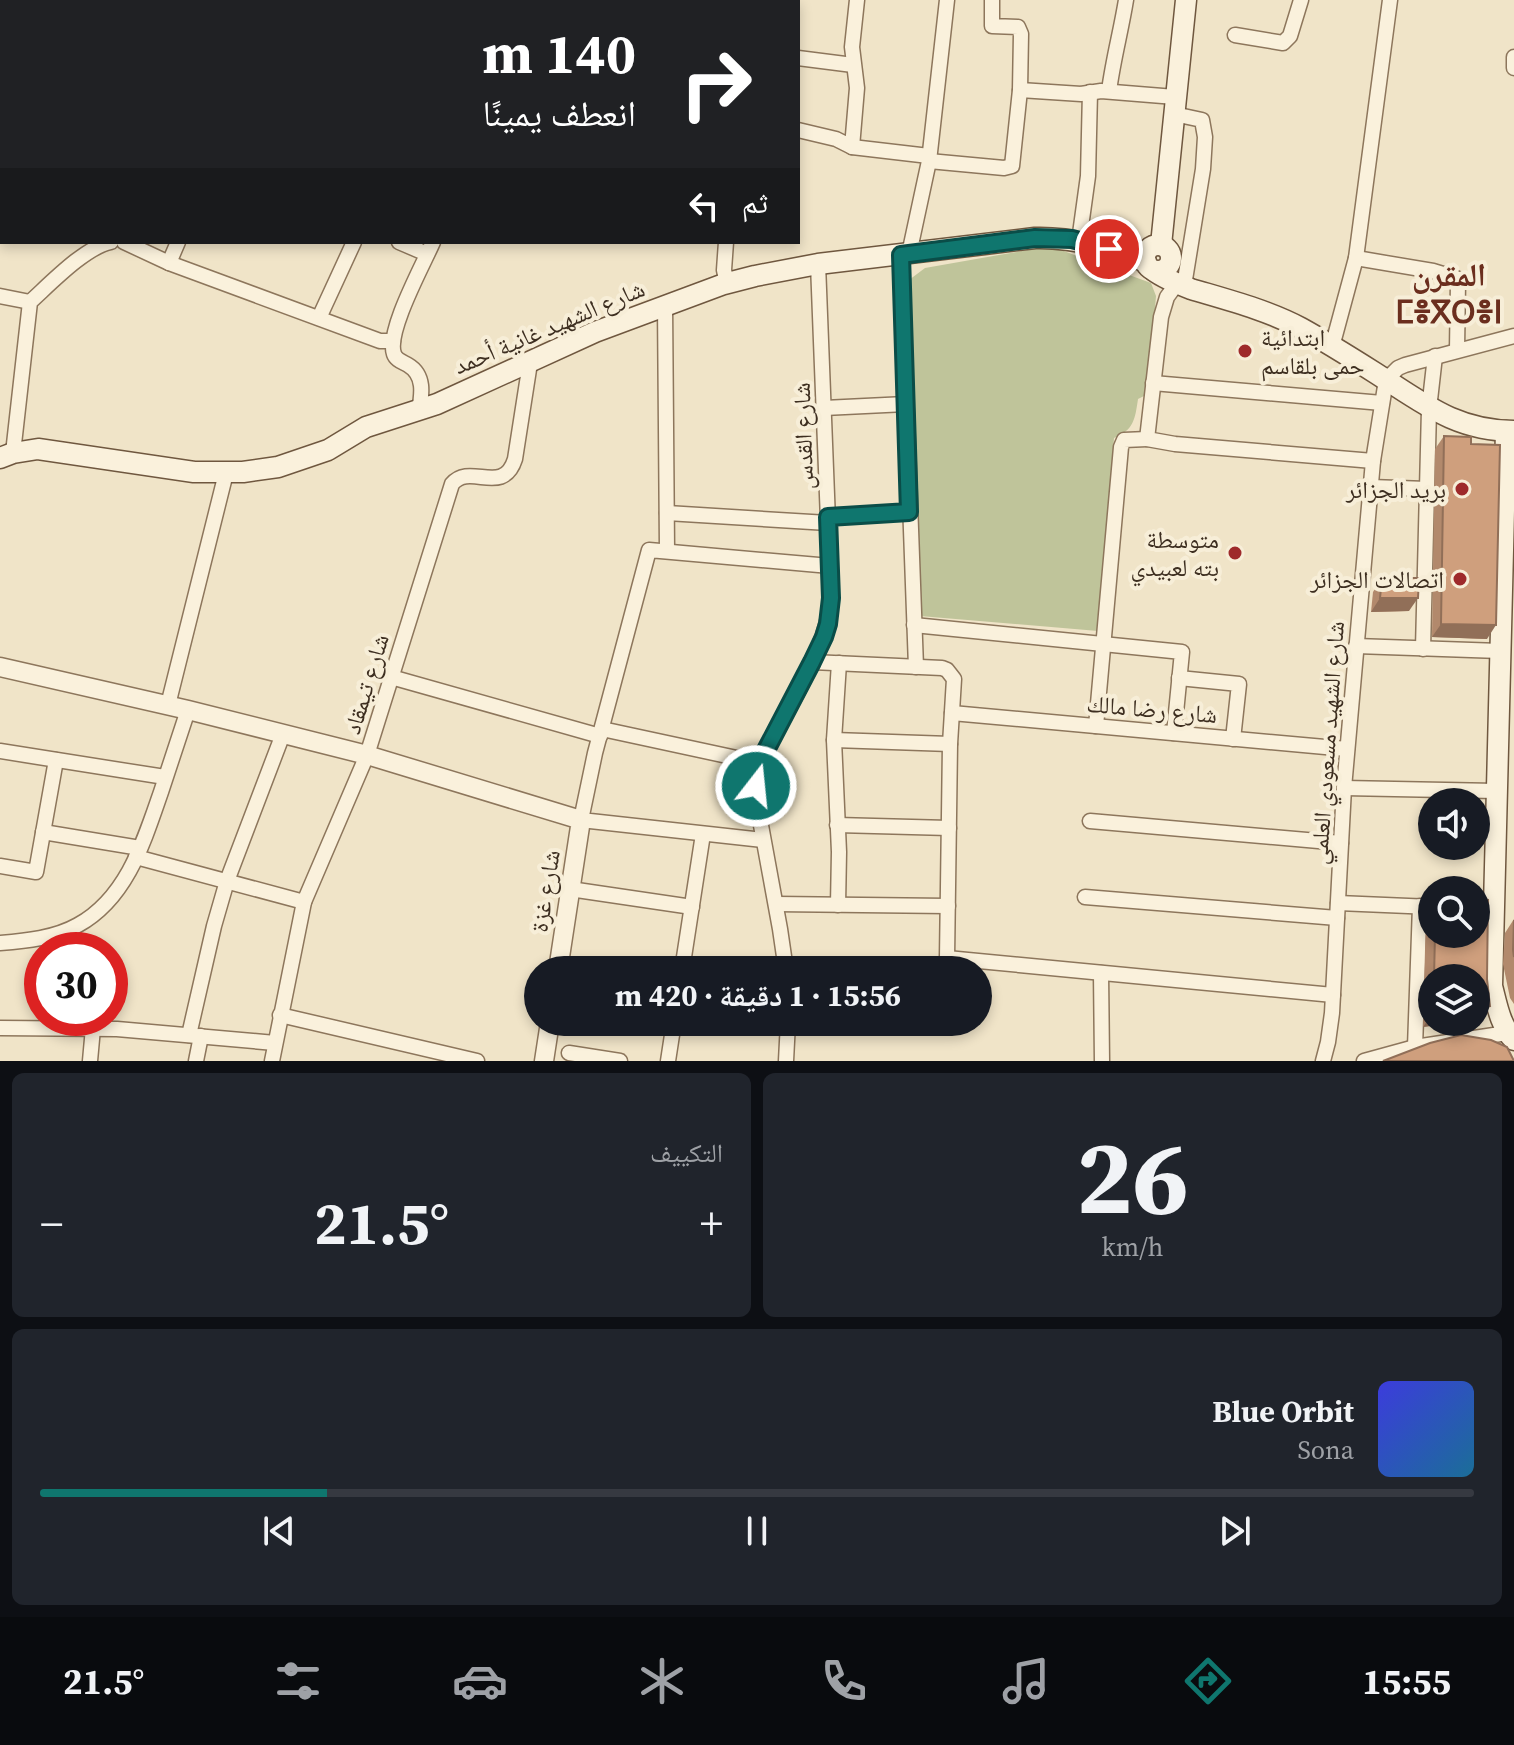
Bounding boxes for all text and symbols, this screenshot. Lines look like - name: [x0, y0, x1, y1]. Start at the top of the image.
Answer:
- text: 140 m: [482, 15, 636, 92]
- icon: right: [664, 32, 768, 136]
- text: انعطف يمينًا: [482, 89, 636, 138]
- text: ثم: [742, 182, 768, 223]
- icon: left: [682, 184, 726, 228]
- pin: [1075, 215, 1143, 283]
- icon: arrive: [1087, 227, 1131, 271]
- district label: المقرن ⵎⴻⴳⵔⴻⵏ: [1395, 253, 1503, 334]
- street label: شارع الشهيد غانية أحمد: [448, 272, 650, 382]
- place label: ابتدائية حمى بلقاسم: [1261, 321, 1365, 382]
- marker: ابتدائية حمى بلقاسم: [1236, 342, 1254, 360]
- street label: شارع القدس: [785, 382, 821, 490]
- place label: بريد الجزائر: [1345, 473, 1446, 506]
- marker: بريد الجزائر: [1453, 480, 1471, 498]
- place label: متوسطة بته لعبيدي: [1130, 523, 1219, 587]
- marker: متوسطة بته لعبيدي: [1226, 544, 1244, 562]
- place label: اتصالات الجزائر: [1309, 563, 1444, 596]
- marker: اتصالات الجزائر: [1451, 570, 1469, 588]
- street label: شارع الشهيد مسعودي العلمي: [1302, 620, 1355, 866]
- street label: شارع تيمقاد: [335, 630, 397, 738]
- street label: شارع رضا مالك: [1085, 687, 1219, 731]
- position arrow: [714, 744, 798, 828]
- map controls: [1418, 788, 1490, 1036]
- button: sound: [1418, 788, 1490, 860]
- street label: شارع غزة: [522, 848, 568, 934]
- button: search: [1418, 876, 1490, 948]
- speed limit sign: 30: [24, 932, 128, 1036]
- button: layers: [1418, 964, 1490, 1036]
- text: 15:56 · 1 دقيقة · 420 m: [615, 975, 901, 1016]
- text: 26: [1076, 1105, 1189, 1248]
- text: التكييف: [650, 1135, 723, 1171]
- text: 21.5°: [314, 1182, 449, 1264]
- text: −: [40, 1193, 63, 1254]
- text: +: [700, 1193, 723, 1254]
- text: km/h: [1102, 1229, 1163, 1265]
- text: Blue Orbit: [1212, 1391, 1354, 1432]
- text: Sona: [1297, 1432, 1354, 1468]
- icon: previous: [257, 1509, 301, 1553]
- icon: pause: [735, 1509, 779, 1553]
- icon: next: [1213, 1509, 1257, 1553]
- icon: filters: [270, 1653, 326, 1709]
- icon: car: [452, 1653, 508, 1709]
- icon: climate: [634, 1653, 690, 1709]
- icon: phone: [816, 1653, 872, 1709]
- icon: music: [998, 1653, 1054, 1709]
- icon: directions: [1180, 1653, 1236, 1709]
- text: 21.5°: [63, 1657, 144, 1706]
- text: 15:55: [1362, 1657, 1451, 1706]

